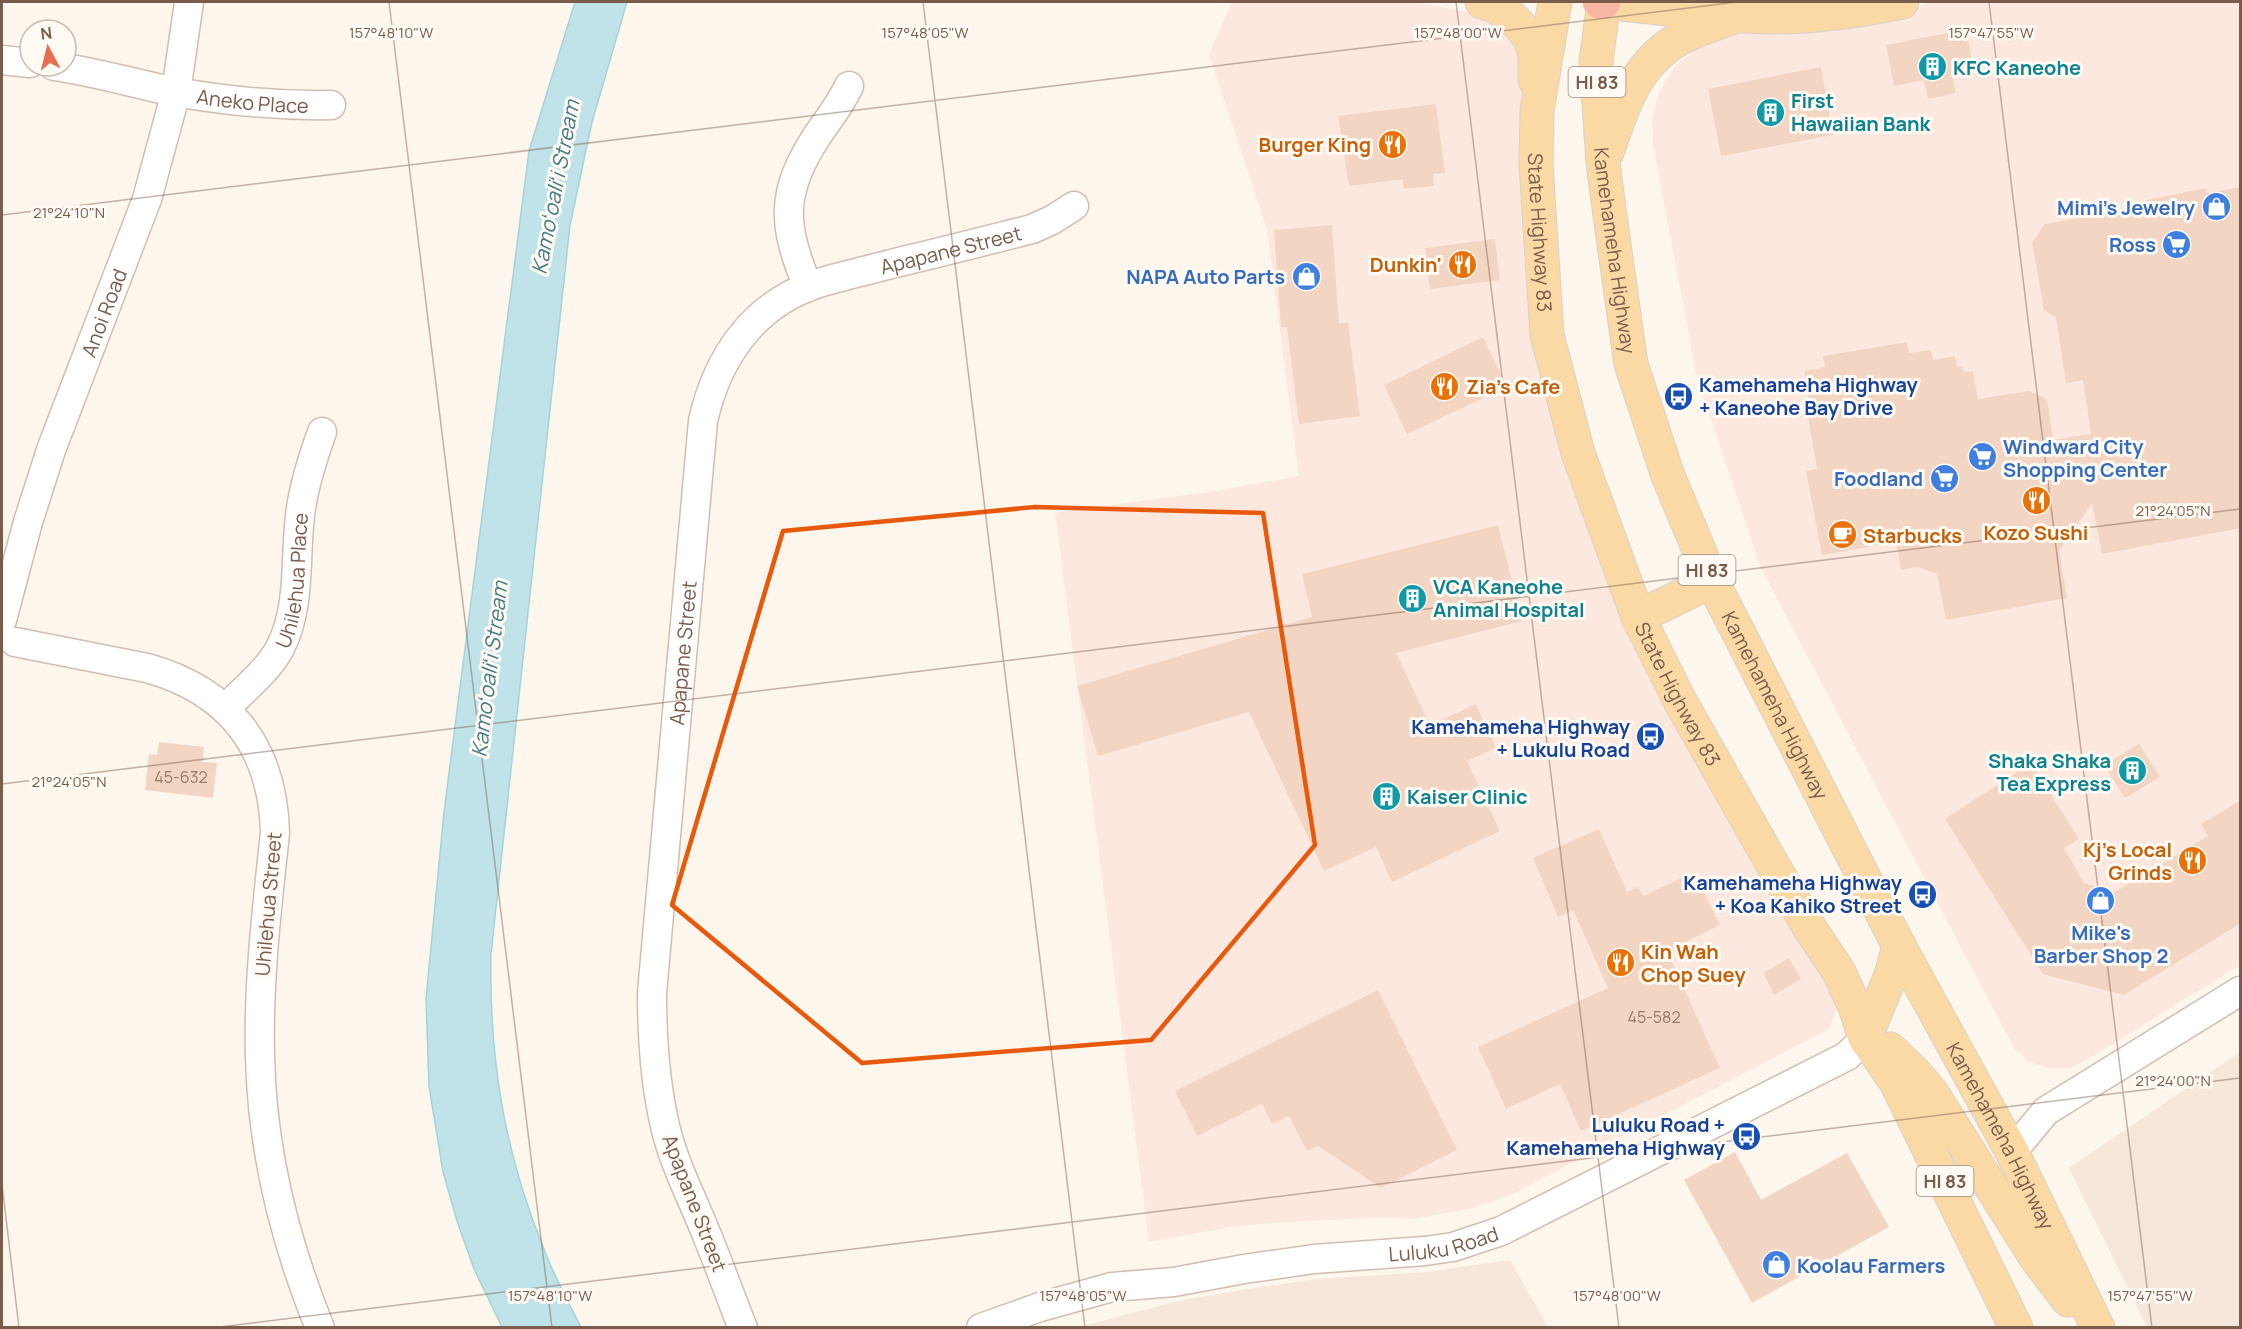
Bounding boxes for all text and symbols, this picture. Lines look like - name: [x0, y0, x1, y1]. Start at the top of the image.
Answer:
- north arrow: [18, 18, 78, 78]
- text: N: [39, 21, 53, 45]
- text: 157°48'10"W: [349, 22, 433, 43]
- text: 157°48'05"W: [881, 22, 969, 43]
- text: 157°48'00"W: [1414, 22, 1502, 43]
- text: 157°47'55"W: [1948, 22, 2034, 43]
- building icon: KFC Kaneohe: [1916, 51, 1948, 83]
- place label: KFC Kaneohe: [1953, 54, 2081, 81]
- road number: HI 83: [1568, 67, 1626, 97]
- street label: Aneko Place: [195, 82, 309, 119]
- place label: First Hawaiian Bank: [1791, 87, 1931, 137]
- water label: Kamoʻoaliʻi Stream: [524, 96, 586, 276]
- building icon: First Hawaiian Bank: [1754, 96, 1786, 128]
- restaurant icon: Burger King: [1376, 128, 1408, 160]
- place label: Burger King: [1259, 131, 1371, 158]
- street label: Kamehameha Highway: [1588, 146, 1643, 356]
- street label: State Highway 83: [1522, 153, 1559, 313]
- shop icon: Mimi's Jewelry: [2200, 191, 2232, 223]
- place label: Mimi's Jewelry: [2057, 194, 2196, 221]
- text: 21°24'10"N: [33, 202, 105, 223]
- street label: Apapane Street: [877, 219, 1024, 280]
- supermarket icon: Ross: [2161, 228, 2193, 260]
- place label: Ross: [2109, 231, 2156, 258]
- restaurant icon: Dunkin': [1447, 248, 1479, 280]
- place label: Dunkin': [1370, 251, 1442, 278]
- shop icon: NAPA Auto Parts: [1290, 260, 1322, 292]
- place label: NAPA Auto Parts: [1126, 263, 1285, 290]
- street label: Anoi Road: [74, 265, 133, 361]
- restaurant icon: Zia's Cafe: [1429, 370, 1461, 402]
- place label: Kamehameha Highway + Kaneohe Bay Drive: [1699, 371, 1918, 421]
- place label: Zia's Cafe: [1466, 373, 1560, 400]
- bus stop icon: Kamehameha Highway + Kaneohe Bay Drive: [1662, 380, 1694, 412]
- place label: Windward City Shopping Center: [2003, 433, 2167, 483]
- supermarket icon: Windward City Shopping Center: [1966, 441, 1998, 473]
- supermarket icon: Foodland: [1928, 462, 1960, 494]
- place label: Foodland: [1834, 465, 1923, 492]
- restaurant icon: Kozo Sushi: [2020, 485, 2052, 517]
- text: 21°24'05"N: [2136, 500, 2210, 521]
- street label: Uhilehua Place: [268, 511, 314, 652]
- cafe icon: Starbucks: [1826, 519, 1858, 551]
- place label: Kozo Sushi: [1984, 519, 2088, 546]
- place label: Starbucks: [1863, 522, 1962, 549]
- road number: HI 83: [1678, 555, 1736, 585]
- place label: VCA Kaneohe Animal Hospital: [1433, 573, 1585, 623]
- water label: Kamoʻoaliʻi Stream: [464, 578, 514, 758]
- street label: Apapane Street: [662, 580, 702, 726]
- building icon: VCA Kaneohe Animal Hospital: [1396, 582, 1428, 614]
- street label: Kamehameha Highway: [1716, 606, 1835, 804]
- street label: State Highway 83: [1629, 617, 1727, 771]
- place label: Kamehameha Highway + Lukulu Road: [1411, 713, 1631, 763]
- bus stop icon: Kamehameha Highway + Lukulu Road: [1635, 721, 1667, 753]
- place label: Shaka Shaka Tea Express: [1988, 747, 2111, 797]
- building icon: Shaka Shaka Tea Express: [2116, 755, 2148, 787]
- house number: 45-632: [154, 766, 208, 788]
- text: 21°24'05"N: [32, 771, 106, 792]
- building icon: Kaiser Clinic: [1370, 780, 1402, 812]
- place label: Kaiser Clinic: [1407, 783, 1528, 810]
- street label: Uhilehua Street: [248, 831, 288, 977]
- place label: Kj's Local Grinds: [2083, 836, 2172, 886]
- restaurant icon: Kj's Local Grinds: [2177, 844, 2209, 876]
- place label: Kamehameha Highway + Koa Kahiko Street: [1683, 869, 1903, 919]
- bus stop icon: Kamehameha Highway + Koa Kahiko Street: [1907, 878, 1939, 910]
- shop icon: Mike's Barber Shop 2: [2085, 885, 2117, 917]
- place label: Mike's Barber Shop 2: [2034, 919, 2168, 969]
- place label: Kin Wah Chop Suey: [1641, 938, 1746, 988]
- restaurant icon: Kin Wah Chop Suey: [1604, 946, 1636, 978]
- house number: 45-582: [1627, 1006, 1681, 1028]
- street label: Kamehameha Highway: [1941, 1037, 2061, 1234]
- text: 21°24'00"N: [2135, 1070, 2211, 1091]
- place label: Luluku Road + Kamehameha Highway: [1506, 1111, 1726, 1161]
- bus stop icon: Luluku Road + Kamehameha Highway: [1730, 1120, 1762, 1152]
- street label: Apapane Street: [656, 1131, 734, 1275]
- road number: HI 83: [1916, 1166, 1974, 1196]
- street label: Luluku Road: [1387, 1219, 1502, 1267]
- shop icon: Koolau Farmers: [1760, 1249, 1792, 1281]
- place label: Koolau Farmers: [1797, 1252, 1946, 1279]
- text: 157°48'10"W: [508, 1285, 592, 1306]
- text: 157°48'05"W: [1039, 1285, 1127, 1306]
- text: 157°48'00"W: [1573, 1285, 1661, 1306]
- text: 157°47'55"W: [2107, 1285, 2193, 1306]

